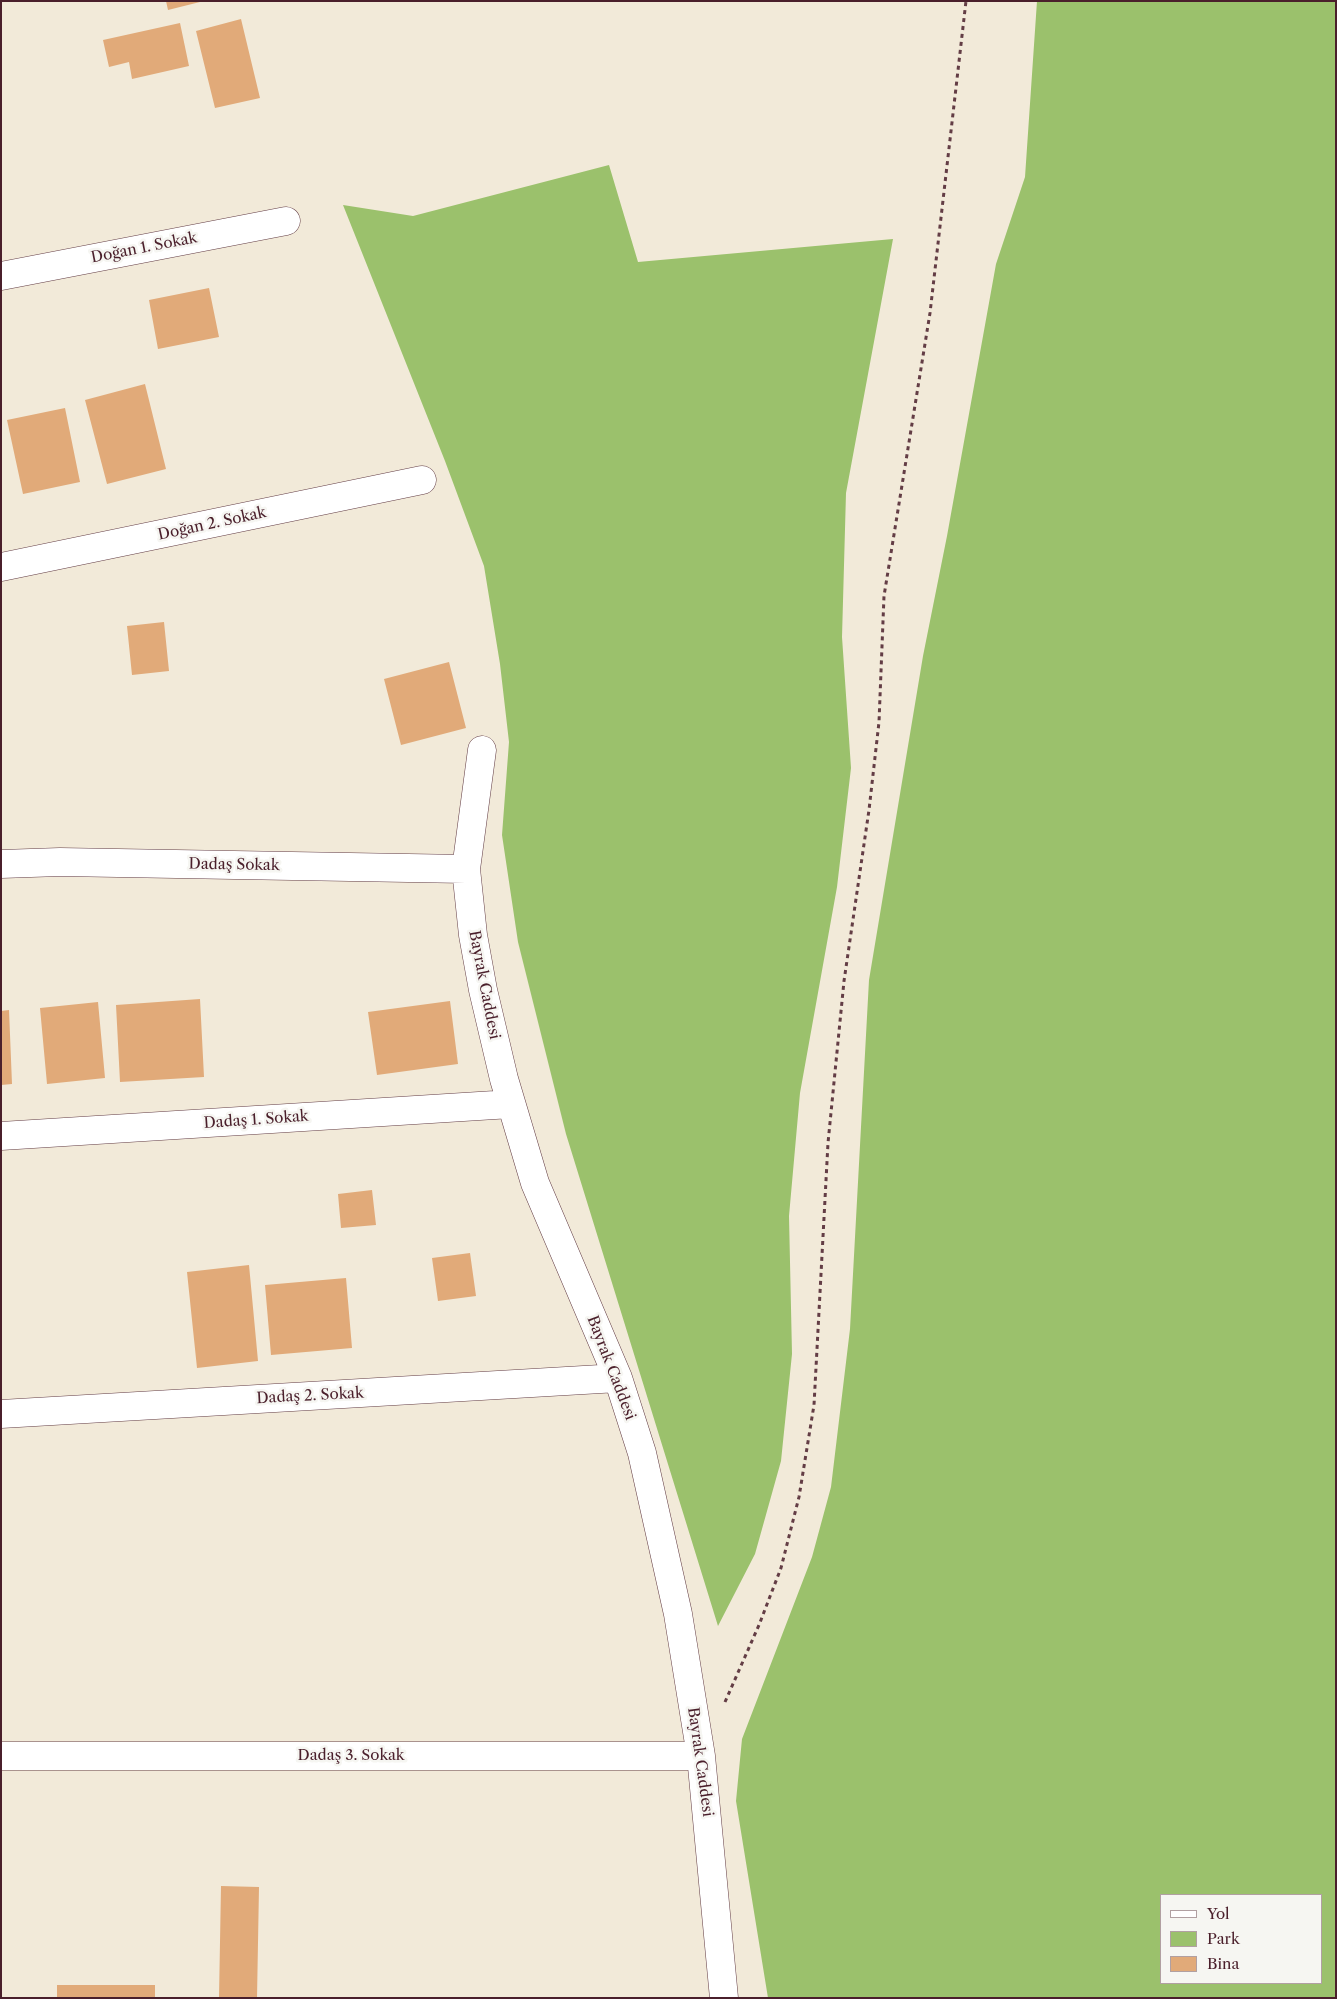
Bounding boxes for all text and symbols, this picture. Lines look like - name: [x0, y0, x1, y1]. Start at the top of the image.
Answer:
- street label: Doğan 1. Sokak: [89, 229, 199, 267]
- street label: Doğan 2. Sokak: [156, 504, 268, 544]
- street label: Dadaş Sokak: [188, 855, 280, 875]
- street label: Bayrak Caddesi: [465, 929, 503, 1041]
- street label: Dadaş 1. Sokak: [203, 1107, 309, 1133]
- street label: Bayrak Caddesi: [583, 1313, 639, 1423]
- street label: Dadaş 2. Sokak: [256, 1384, 364, 1408]
- street label: Bayrak Caddesi: [683, 1706, 717, 1818]
- street label: Dadaş 3. Sokak: [298, 1747, 404, 1765]
- legend: [1160, 1894, 1322, 1984]
- text: Yol: [1207, 1904, 1230, 1923]
- text: Park: [1207, 1929, 1240, 1948]
- text: Bina: [1207, 1954, 1239, 1973]

